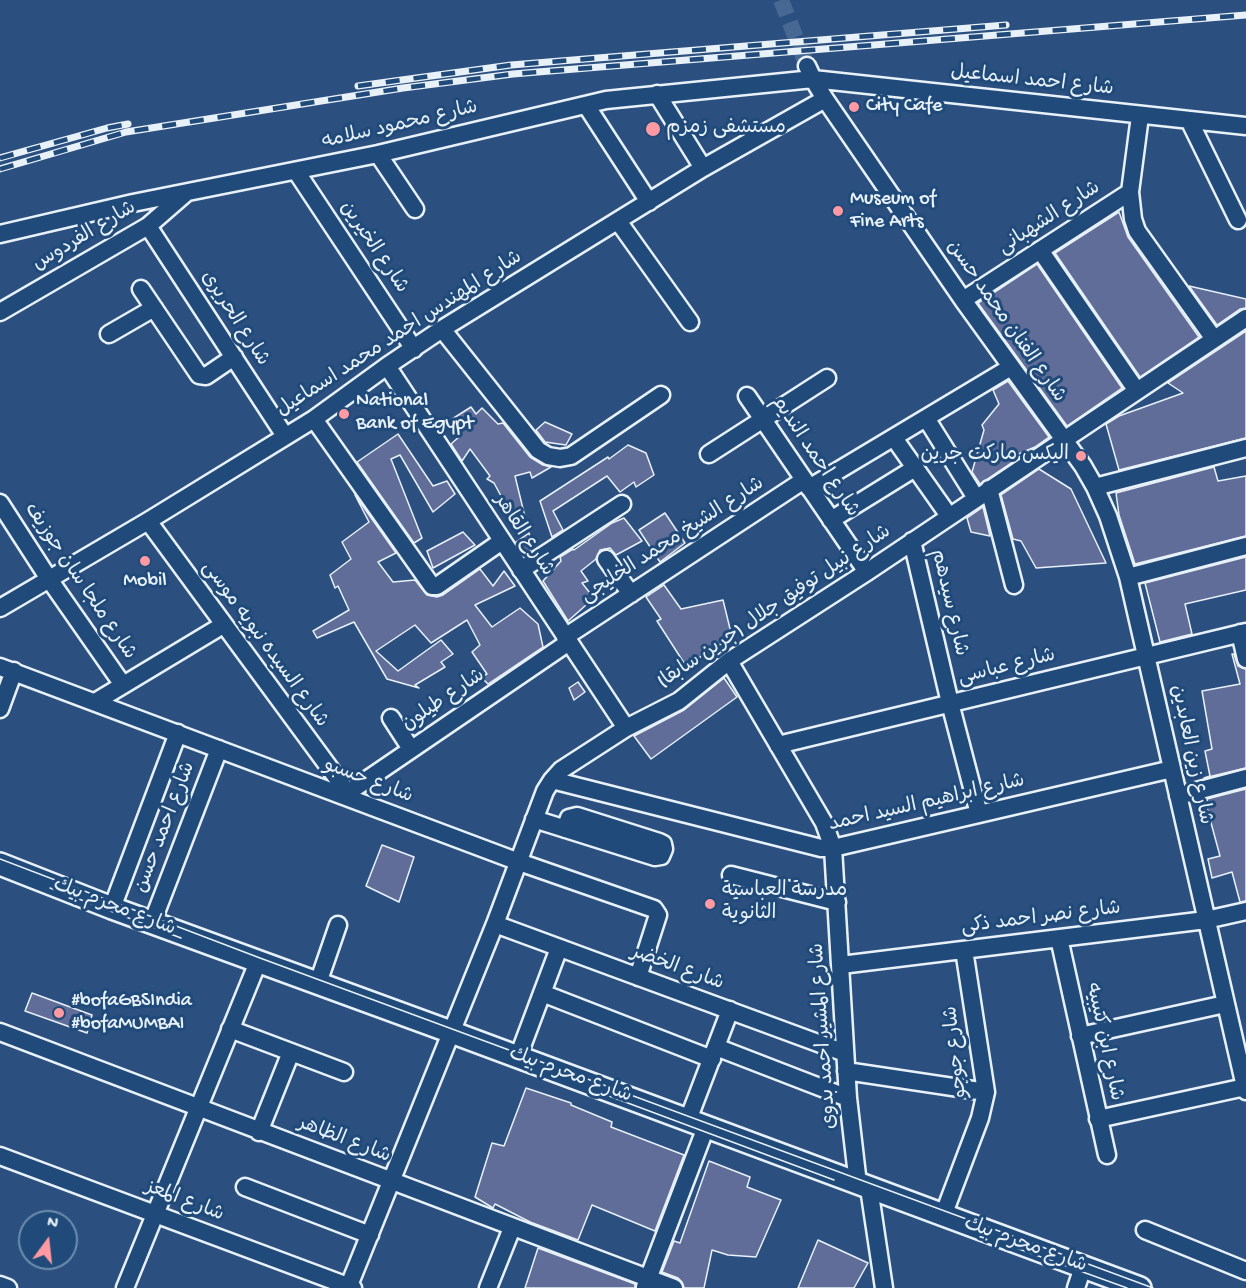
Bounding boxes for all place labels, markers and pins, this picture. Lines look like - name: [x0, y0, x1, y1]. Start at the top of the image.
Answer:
- place label: City Cafe: [866, 95, 942, 119]
- marker: City Cafe: [847, 100, 861, 114]
- place label: مستشفى زمزم: [666, 117, 786, 141]
- marker: مستشفى زمزم: [644, 120, 662, 138]
- place label: Museum of Fine Arts: [850, 188, 936, 235]
- marker: Museum of Fine Arts: [831, 204, 845, 218]
- place label: National Bank of Egypt: [356, 390, 473, 437]
- marker: National Bank of Egypt: [337, 407, 351, 421]
- place label: اليكس ماركت جرين: [921, 444, 1069, 468]
- marker: اليكس ماركت جرين: [1074, 449, 1088, 463]
- marker: Mobil: [138, 554, 152, 568]
- place label: Mobil: [123, 570, 167, 594]
- place label: مدرسة العباسية الثانوية: [722, 880, 847, 927]
- marker: مدرسة العباسية الثانوية: [703, 897, 717, 911]
- place label: #bofaGBSIndia #bofaMUMBAI: [71, 990, 192, 1037]
- marker: #bofaGBSIndia #bofaMUMBAI: [52, 1006, 66, 1020]

